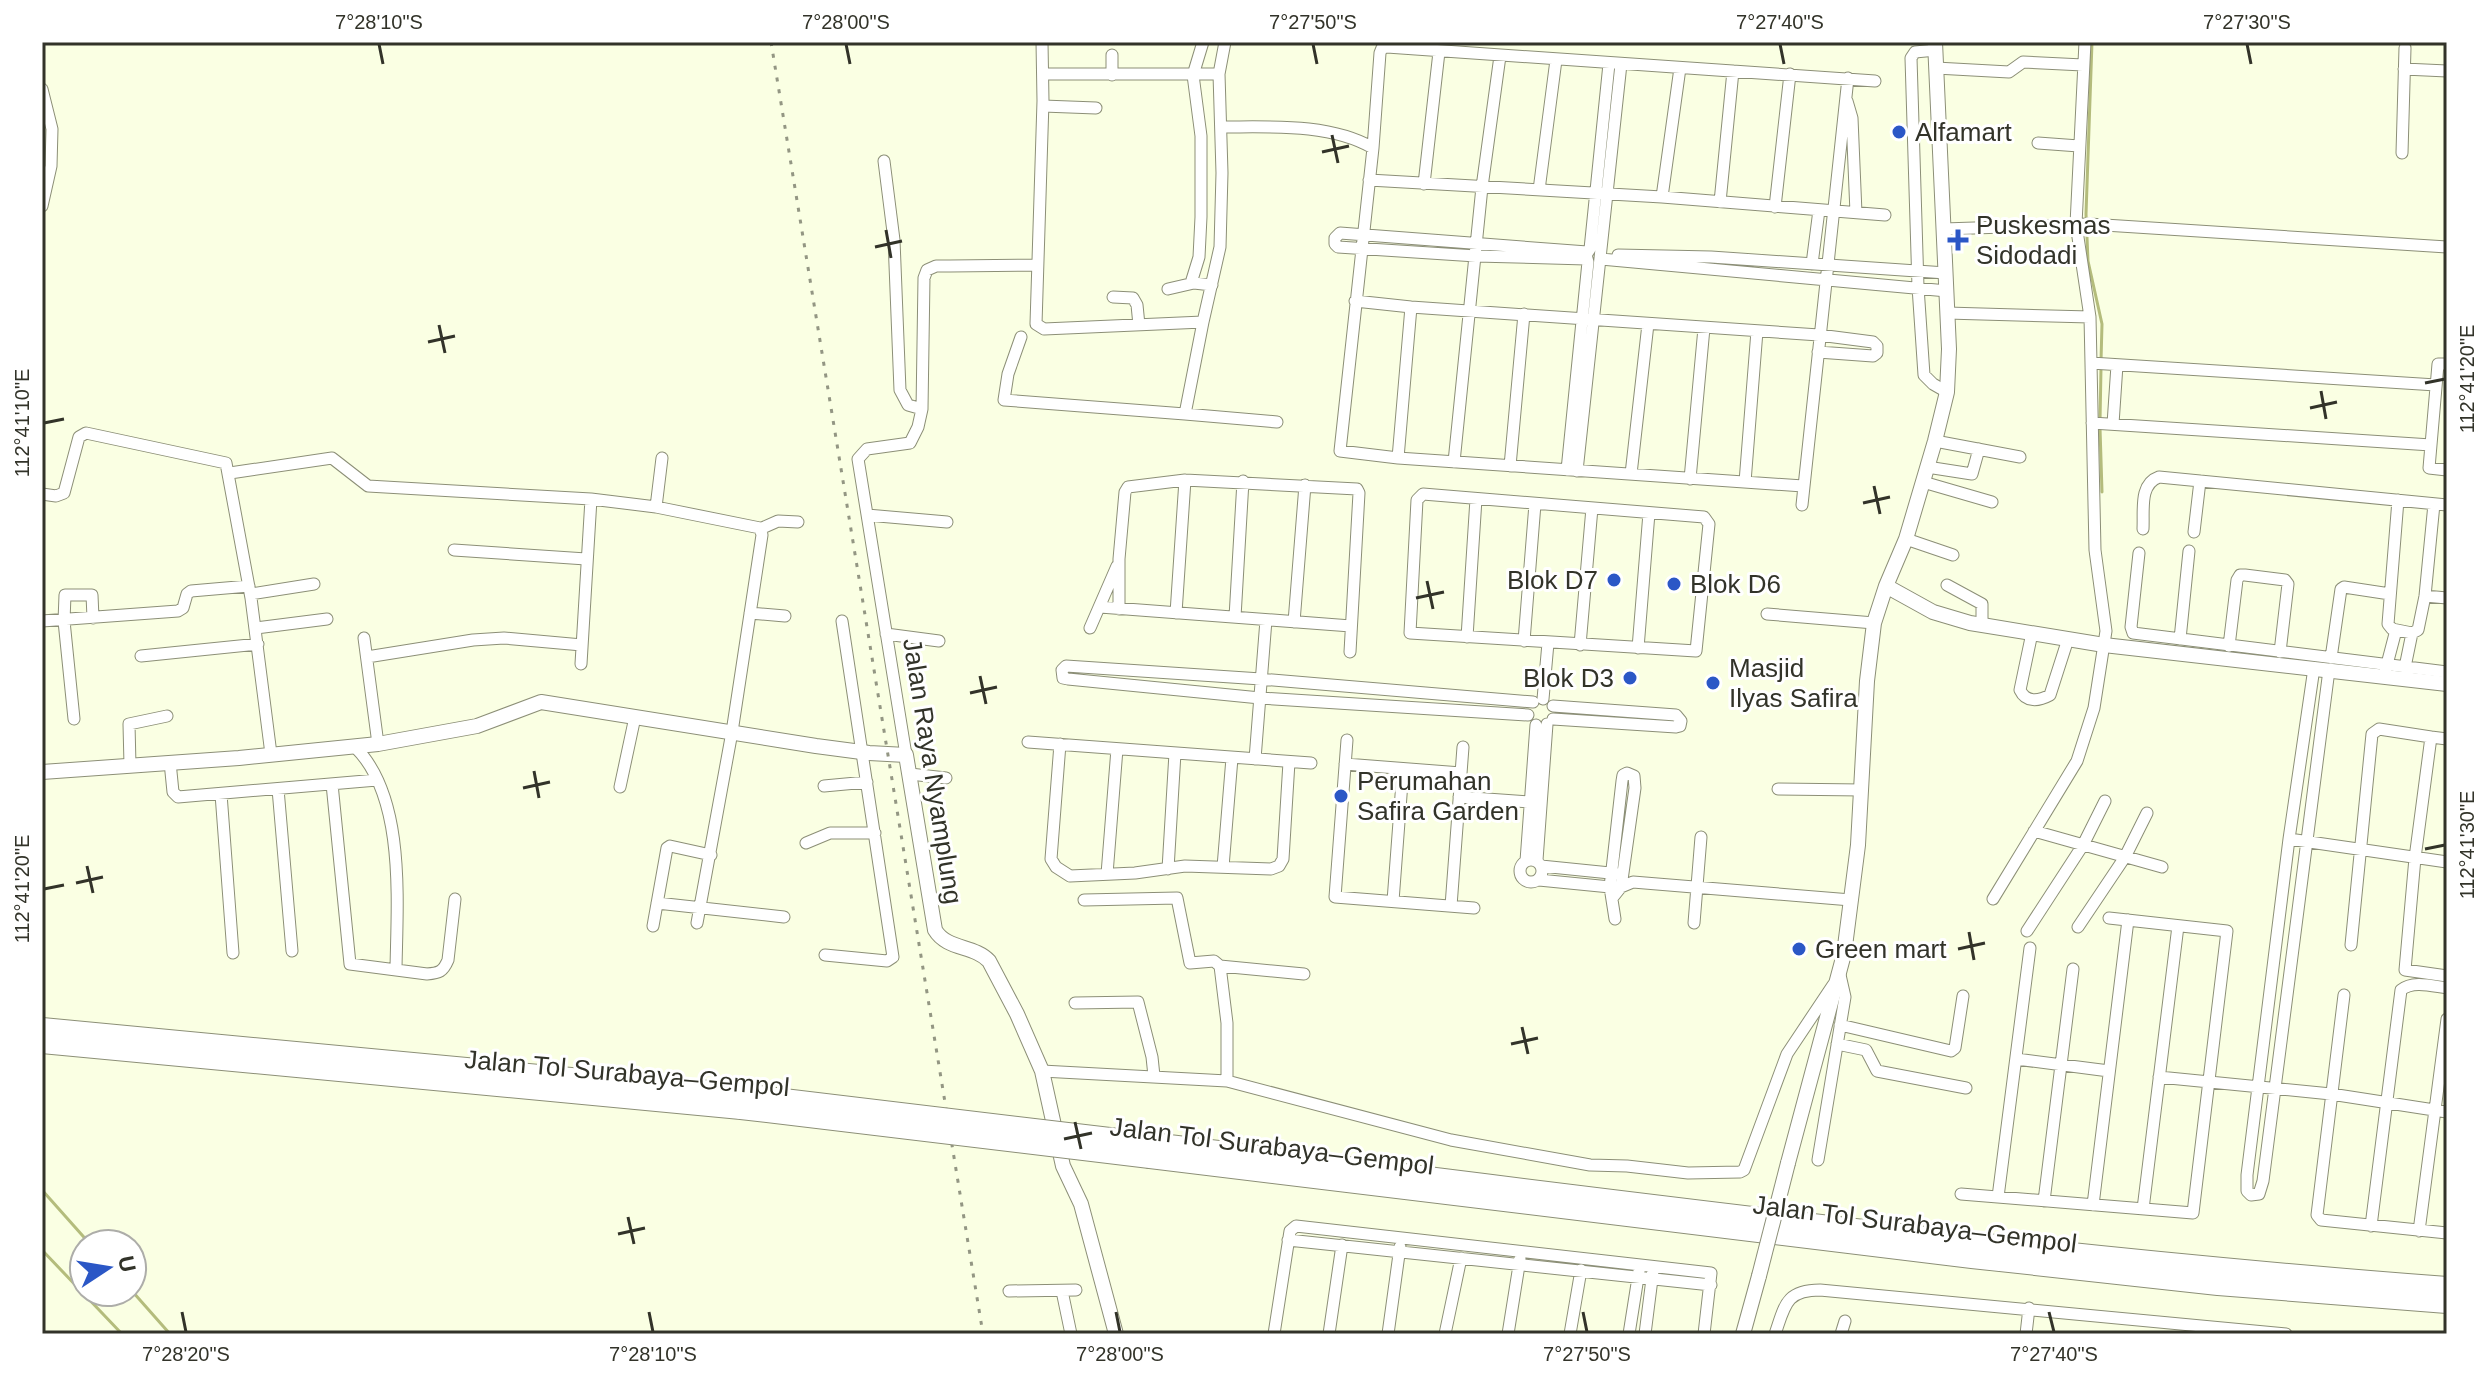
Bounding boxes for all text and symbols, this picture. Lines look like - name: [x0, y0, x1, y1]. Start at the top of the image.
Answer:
- text: 7°28'10"S: [335, 11, 423, 33]
- text: 7°28'00"S: [802, 11, 890, 33]
- text: 7°27'50"S: [1269, 11, 1357, 33]
- text: 7°27'40"S: [1736, 11, 1824, 33]
- text: 7°27'30"S: [2203, 11, 2291, 33]
- place label: Alfamart: [1915, 117, 2013, 147]
- marker: Alfamart: [1890, 123, 1908, 141]
- place label: Puskesmas Sidodadi: [1976, 210, 2110, 270]
- marker: Puskesmas Sidodadi: [1947, 229, 1969, 251]
- text: 112°41'20"E: [2456, 325, 2478, 433]
- text: 112°41'10"E: [11, 369, 33, 477]
- place label: Blok D7: [1507, 565, 1598, 595]
- place label: Blok D6: [1690, 569, 1781, 599]
- marker: Blok D7: [1605, 571, 1623, 589]
- marker: Blok D6: [1665, 575, 1683, 593]
- street label: Jalan Raya Nyamplung: [897, 636, 969, 906]
- place label: Masjid Ilyas Safira: [1729, 653, 1858, 713]
- place label: Blok D3: [1523, 663, 1614, 693]
- marker: Blok D3: [1621, 669, 1639, 687]
- marker: Masjid Ilyas Safira: [1704, 674, 1722, 692]
- place label: Perumahan Safira Garden: [1357, 766, 1519, 826]
- marker: Perumahan Safira Garden: [1332, 787, 1350, 805]
- text: 112°41'30"E: [2456, 791, 2478, 899]
- text: 112°41'20"E: [11, 835, 33, 943]
- place label: Green mart: [1815, 934, 1947, 964]
- marker: Green mart: [1790, 940, 1808, 958]
- street label: Jalan Tol Surabaya–Gempol: [463, 1044, 791, 1102]
- street label: Jalan Tol Surabaya–Gempol: [1108, 1111, 1436, 1181]
- street label: Jalan Tol Surabaya–Gempol: [1751, 1189, 2079, 1259]
- north arrow: [68, 1228, 148, 1308]
- text: U: [113, 1254, 141, 1274]
- text: 7°28'20"S: [142, 1343, 230, 1365]
- text: 7°28'10"S: [609, 1343, 697, 1365]
- text: 7°28'00"S: [1076, 1343, 1164, 1365]
- text: 7°27'50"S: [1543, 1343, 1631, 1365]
- text: 7°27'40"S: [2010, 1343, 2098, 1365]

